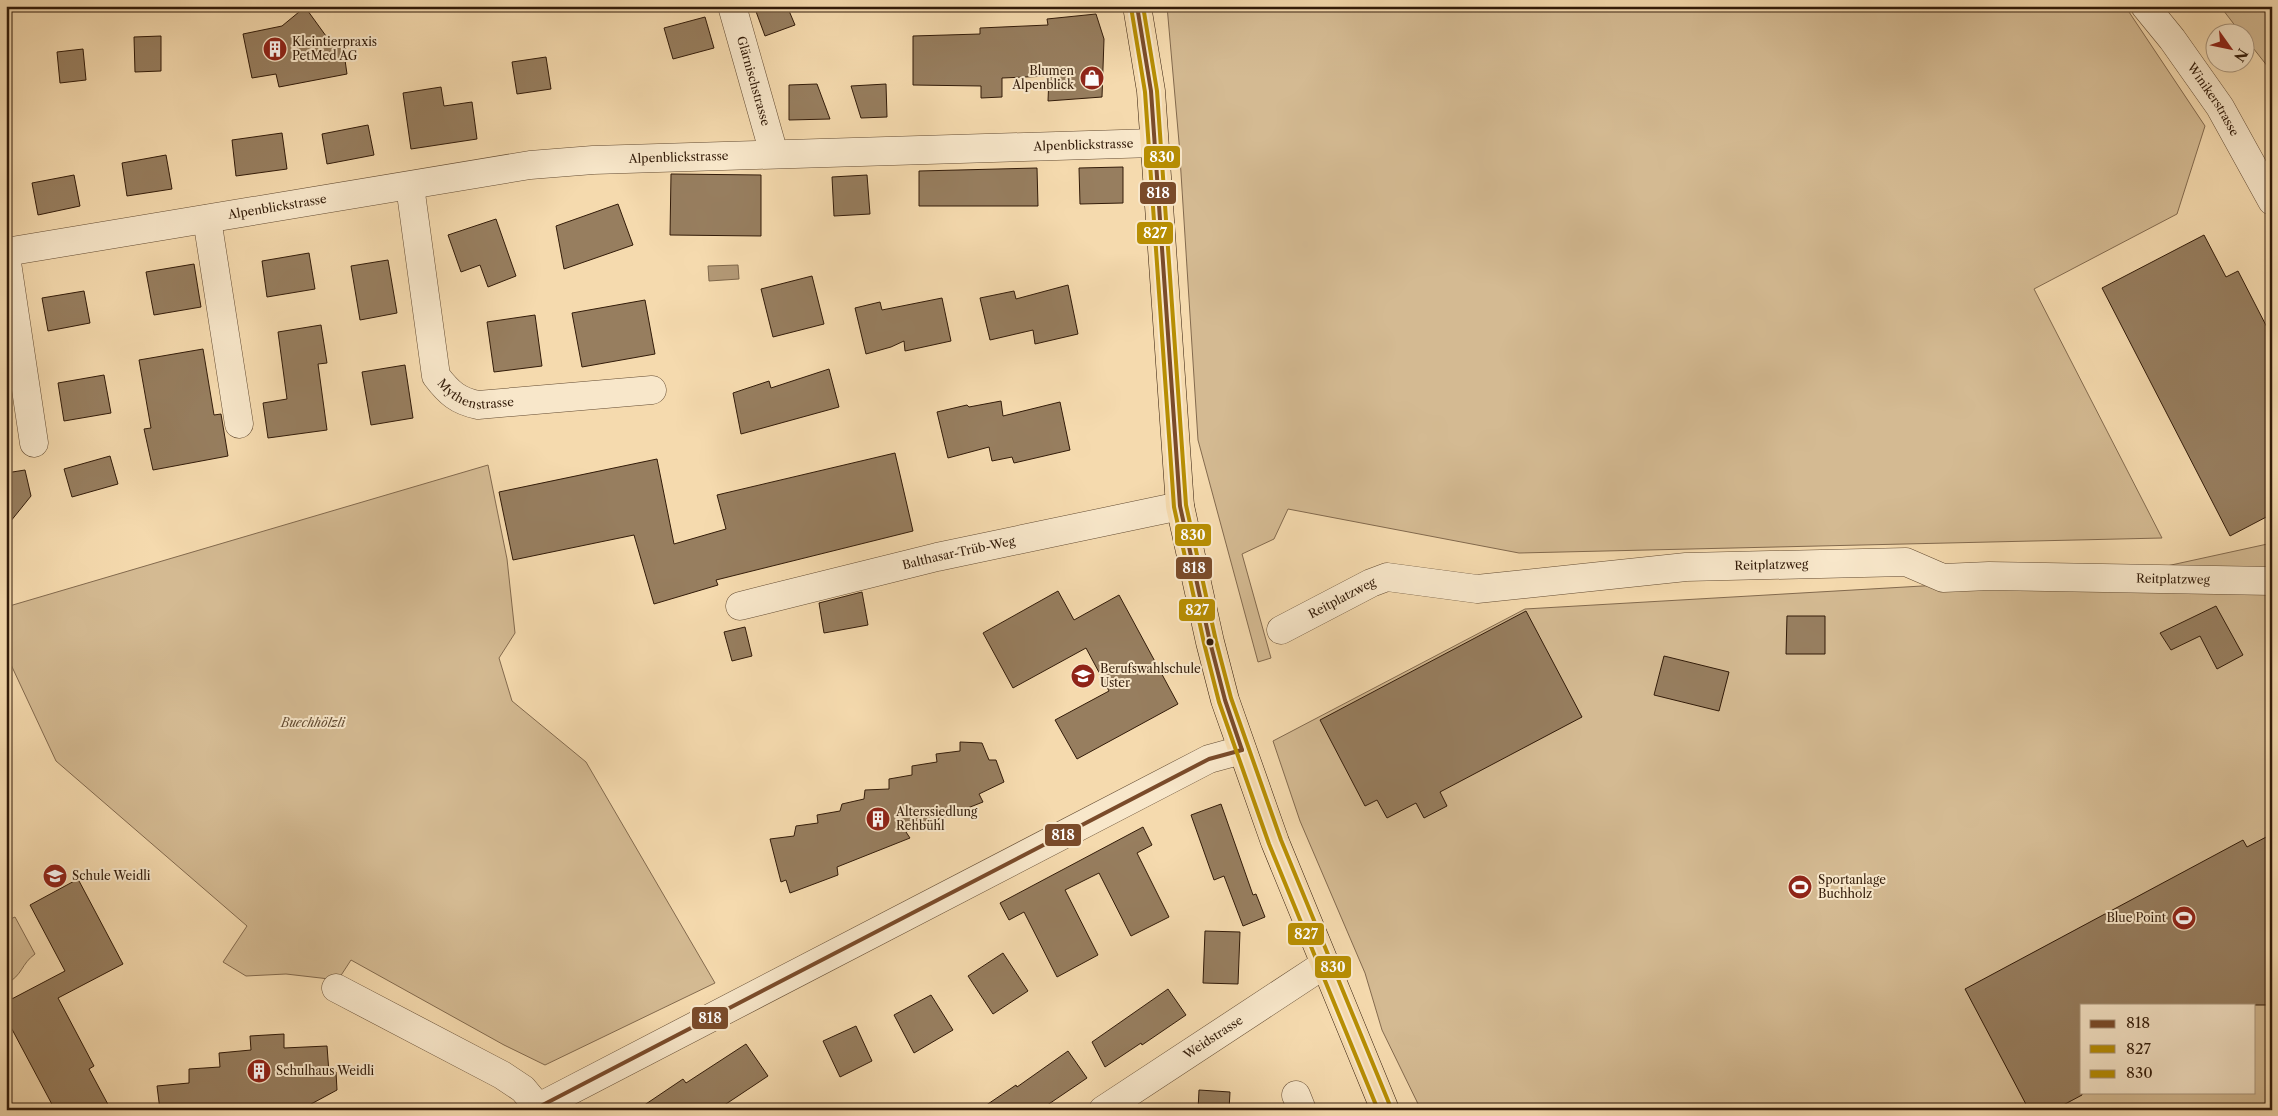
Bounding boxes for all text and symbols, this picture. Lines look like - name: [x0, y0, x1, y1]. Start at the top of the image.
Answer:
- north arrow: [2206, 22, 2256, 72]
- place label: Kleintierpraxis PetMed AG: [292, 34, 377, 63]
- street label: Glärnischstrasse: [734, 34, 774, 128]
- building icon: Kleintierpraxis PetMed AG: [262, 36, 288, 62]
- text: N: [2230, 45, 2252, 65]
- street label: Winikerstrasse: [2184, 59, 2243, 139]
- place label: Blumen Alpenblick: [1011, 63, 1075, 92]
- shop icon: Blumen Alpenblick: [1079, 65, 1105, 91]
- street label: Alpenblickstrasse: [1032, 136, 1134, 154]
- line badge: 830: [1143, 145, 1181, 169]
- street label: Alpenblickstrasse: [627, 148, 729, 166]
- text: 830: [1149, 148, 1175, 166]
- line badge: 818: [1139, 181, 1177, 205]
- text: 818: [1146, 184, 1170, 202]
- street label: Alpenblickstrasse: [226, 191, 328, 222]
- line badge: 827: [1136, 221, 1174, 245]
- text: 827: [1143, 224, 1168, 242]
- street label: Mythenstrasse: [434, 376, 515, 412]
- line badge: 830: [1174, 523, 1212, 547]
- text: 830: [1180, 526, 1206, 544]
- street label: Balthasar-Trüb-Weg: [901, 533, 1017, 572]
- line badge: 818: [1175, 556, 1213, 580]
- street label: Reitplatzweg: [1734, 556, 1809, 573]
- text: 818: [1182, 559, 1206, 577]
- street label: Reitplatzweg: [2136, 571, 2211, 587]
- street label: Reitplatzweg: [1306, 574, 1378, 621]
- line badge: 827: [1178, 598, 1216, 622]
- text: 827: [1185, 601, 1210, 619]
- unlabelled marker: [1205, 637, 1215, 647]
- place label: Berufswahlschule Uster: [1100, 661, 1201, 690]
- school or university icon: Berufswahlschule Uster: [1070, 663, 1096, 689]
- park label: Buechhölzli: [280, 715, 346, 730]
- place label: Alterssiedlung Rehbühl: [895, 804, 978, 833]
- building icon: Alterssiedlung Rehbühl: [865, 806, 891, 832]
- line badge: 818: [1044, 823, 1082, 847]
- text: 818: [1051, 826, 1075, 844]
- school or university icon: Schule Weidli: [42, 863, 68, 889]
- place label: Schule Weidli: [72, 868, 151, 883]
- place label: Sportanlage Buchholz: [1818, 872, 1886, 901]
- sports icon: Sportanlage Buchholz: [1787, 874, 1813, 900]
- sports icon: Blue Point: [2171, 905, 2197, 931]
- place label: Blue Point: [2106, 910, 2167, 925]
- line badge: 827: [1287, 922, 1325, 946]
- text: 827: [1294, 925, 1319, 943]
- line badge: 830: [1314, 955, 1352, 979]
- text: 830: [1320, 958, 1346, 976]
- legend: [2080, 1004, 2256, 1094]
- line badge: 818: [691, 1006, 729, 1030]
- text: 818: [698, 1009, 722, 1027]
- street label: Weidstrasse: [1180, 1012, 1246, 1062]
- text: 818: [2126, 1013, 2150, 1032]
- text: 827: [2126, 1039, 2152, 1058]
- building icon: Schulhaus Weidli: [246, 1058, 272, 1084]
- place label: Schulhaus Weidli: [276, 1063, 375, 1078]
- text: 830: [2126, 1063, 2153, 1082]

